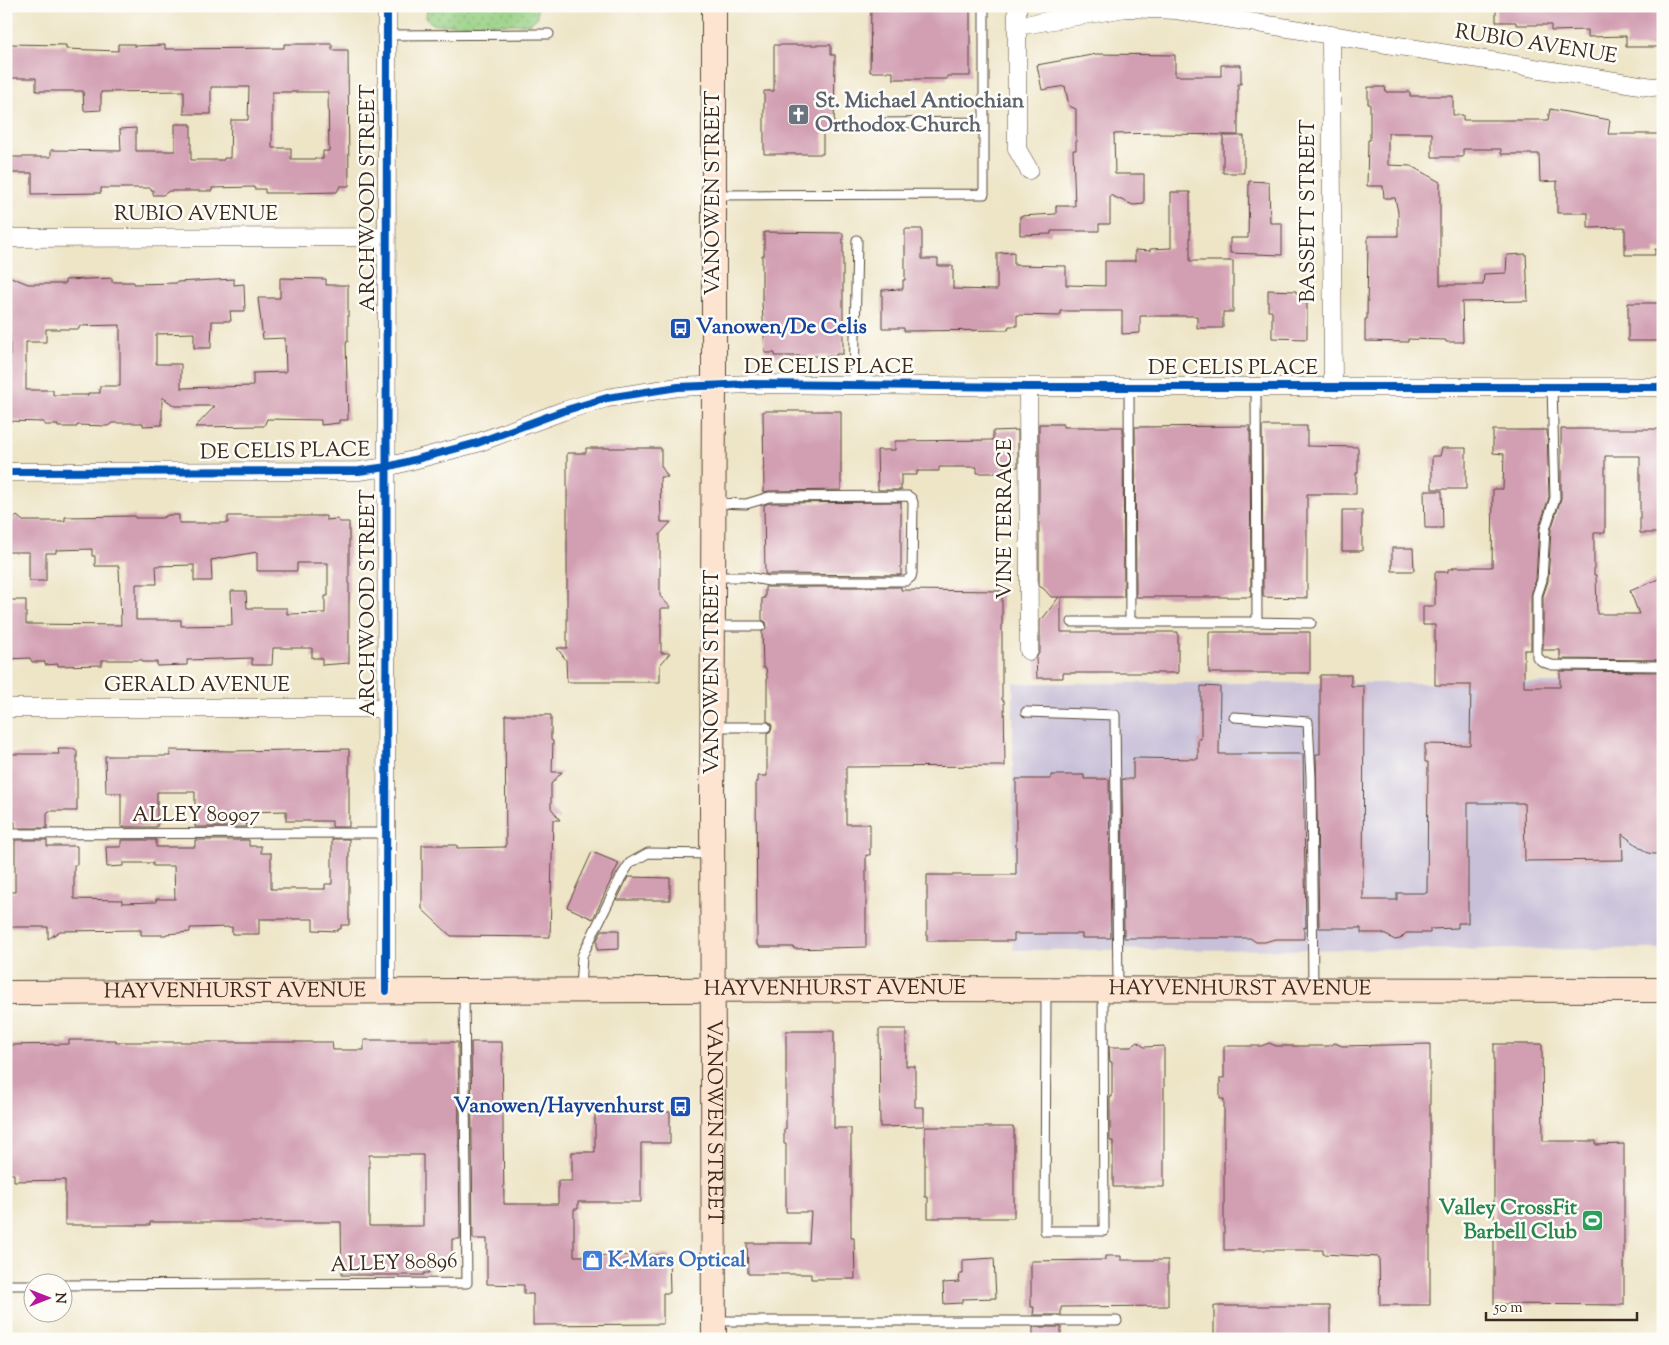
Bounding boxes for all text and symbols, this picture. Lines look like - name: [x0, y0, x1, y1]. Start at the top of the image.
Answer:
- street label: RUBIO AVENUE: [1453, 17, 1620, 73]
- street label: ARCHWOOD STREET: [354, 84, 384, 312]
- place label: St. Michael Antiochian Orthodox Church: [815, 87, 1025, 141]
- street label: VANOWEN STREET: [699, 90, 729, 295]
- church icon: St. Michael Antiochian Orthodox Church: [787, 102, 811, 126]
- street label: BASSETT STREET: [1294, 119, 1324, 303]
- street label: RUBIO AVENUE: [114, 200, 278, 230]
- place label: Vanowen/De Celis: [696, 313, 867, 343]
- bus stop icon: Vanowen/De Celis: [668, 316, 692, 340]
- street label: DE CELIS PLACE: [744, 353, 914, 383]
- street label: DE CELIS PLACE: [1148, 354, 1318, 384]
- street label: DE CELIS PLACE: [200, 436, 371, 468]
- street label: VINE TERRACE: [991, 438, 1021, 600]
- street label: ARCHWOOD STREET: [354, 489, 384, 717]
- street label: VANOWEN STREET: [698, 569, 728, 774]
- street label: GERALD AVENUE: [104, 671, 290, 701]
- street label: ALLEY 80907: [132, 801, 260, 831]
- street label: HAYVENHURST AVENUE: [704, 974, 967, 1005]
- street label: HAYVENHURST AVENUE: [1109, 974, 1372, 1005]
- street label: HAYVENHURST AVENUE: [104, 976, 367, 1008]
- street label: VANOWEN STREET: [698, 1019, 729, 1225]
- place label: Vanowen/Hayvenhurst: [454, 1092, 665, 1122]
- bus stop icon: Vanowen/Hayvenhurst: [668, 1095, 692, 1119]
- place label: Valley CrossFit Barbell Club: [1439, 1194, 1578, 1248]
- sports icon: Valley CrossFit Barbell Club: [1581, 1209, 1605, 1233]
- place label: K-Mars Optical: [608, 1246, 746, 1276]
- street label: ALLEY 80896: [330, 1247, 458, 1281]
- shop icon: K-Mars Optical: [580, 1249, 604, 1273]
- north arrow: [22, 1272, 72, 1322]
- scale bar: [1486, 1290, 1638, 1322]
- text: N: [49, 1292, 69, 1304]
- text: 50 m: [1493, 1298, 1523, 1319]

